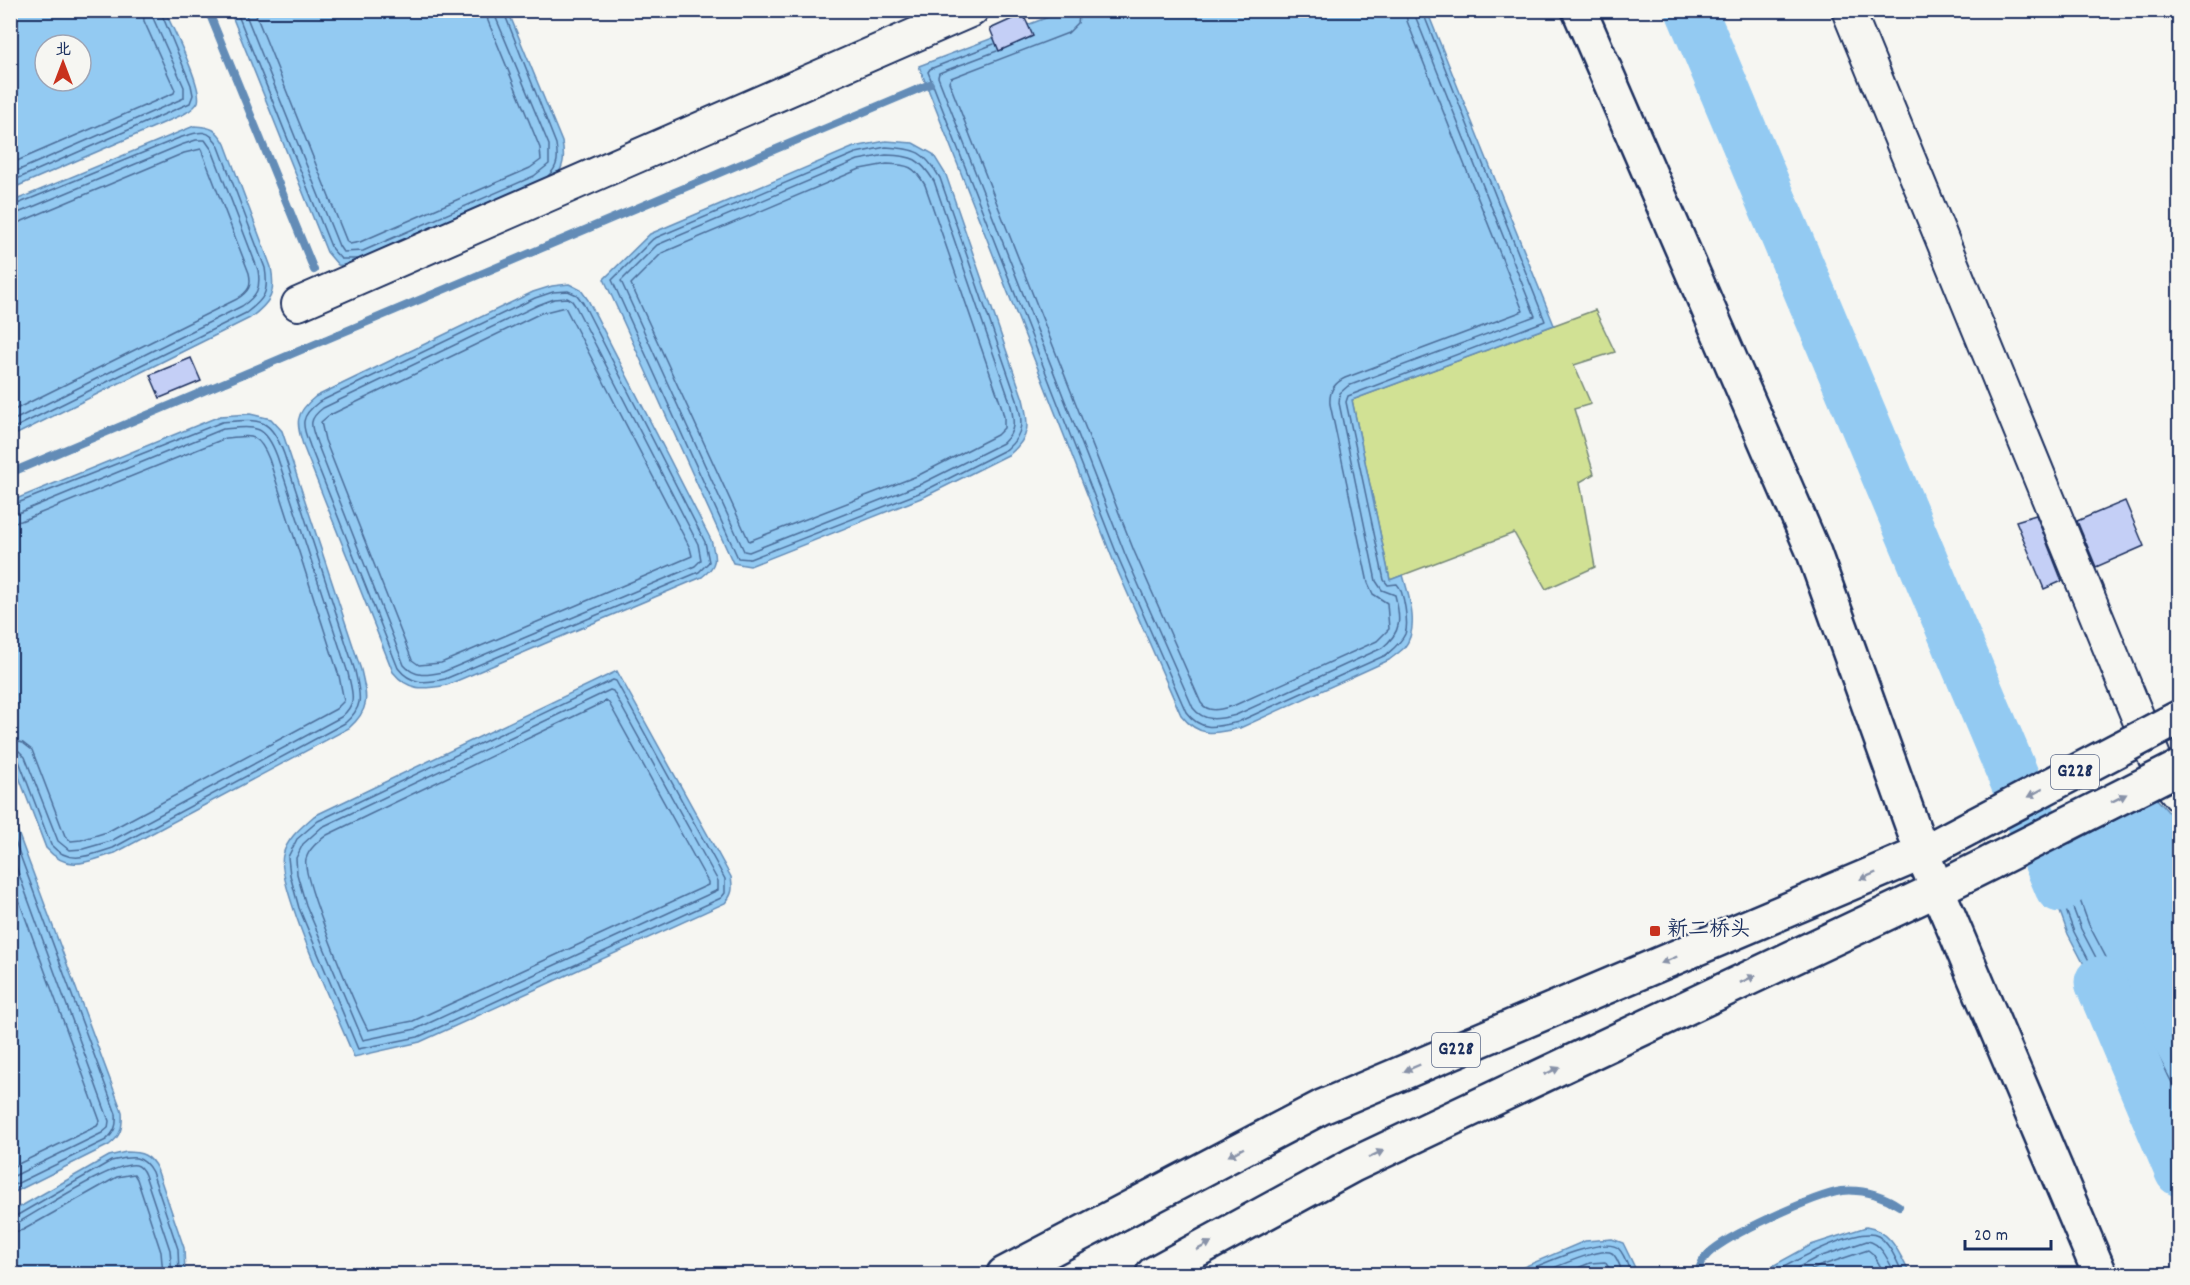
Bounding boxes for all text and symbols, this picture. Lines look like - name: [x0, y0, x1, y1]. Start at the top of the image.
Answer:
- north arrow: [33, 33, 93, 93]
- text: 北: [55, 39, 71, 62]
- road number: G228: [2051, 755, 2099, 789]
- one-way arrow: [2026, 788, 2043, 798]
- one-way arrow: [2110, 793, 2128, 803]
- one-way arrow: [1859, 871, 1877, 881]
- place label: 新二桥头: [1667, 916, 1751, 946]
- marker: 新二桥头: [1648, 924, 1662, 938]
- one-way arrow: [1660, 955, 1678, 965]
- one-way arrow: [1739, 974, 1756, 983]
- road number: G228: [1432, 1033, 1480, 1067]
- one-way arrow: [1404, 1064, 1421, 1073]
- one-way arrow: [1544, 1067, 1561, 1076]
- one-way arrow: [1228, 1147, 1245, 1157]
- one-way arrow: [1367, 1150, 1384, 1159]
- scale bar: [1965, 1213, 2050, 1251]
- text: 20 m: [1974, 1224, 2008, 1249]
- one-way arrow: [1196, 1241, 1213, 1251]

